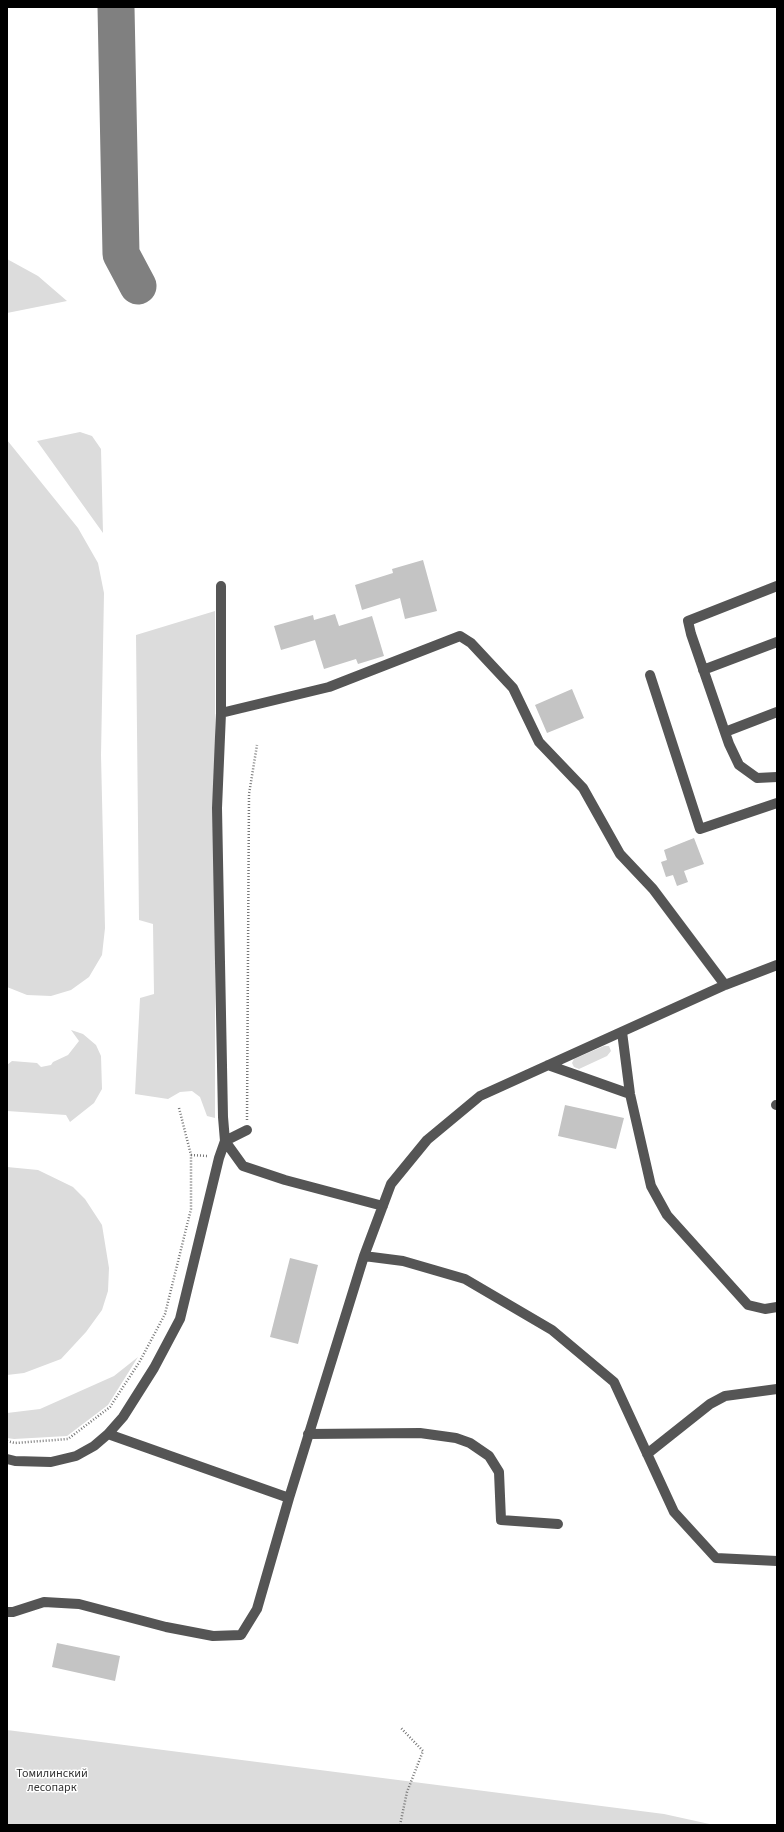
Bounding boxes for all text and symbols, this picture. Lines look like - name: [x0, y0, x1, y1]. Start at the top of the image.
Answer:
- park label: Томилинский лесопарк: [16, 1767, 88, 1795]

